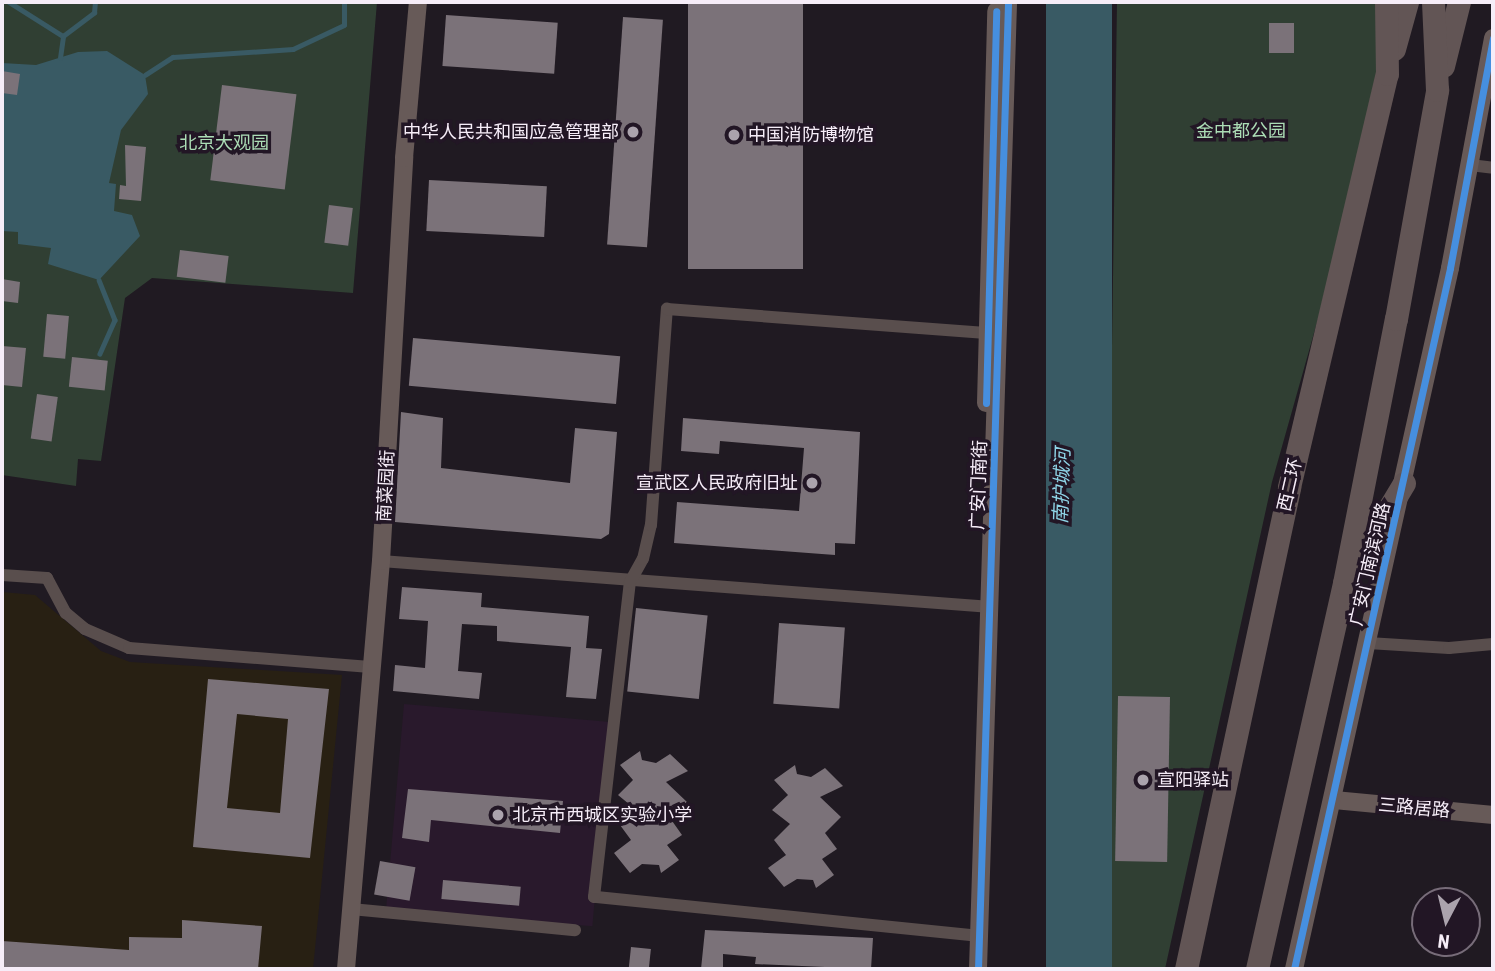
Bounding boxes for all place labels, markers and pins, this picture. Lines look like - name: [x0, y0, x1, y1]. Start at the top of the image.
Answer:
- place label: 中华人民共和国应急管理部: [403, 121, 619, 143]
- marker: 中华人民共和国应急管理部: [625, 124, 641, 140]
- place label: 中国消防博物馆: [748, 124, 874, 146]
- marker: 中国消防博物馆: [726, 127, 742, 143]
- place label: 宣武区人民政府旧址: [636, 472, 798, 494]
- marker: 宣武区人民政府旧址: [804, 475, 820, 491]
- place label: 宣阳驿站: [1157, 769, 1229, 791]
- marker: 宣阳驿站: [1135, 772, 1151, 788]
- place label: 北京市西城区实验小学: [512, 804, 692, 826]
- marker: 北京市西城区实验小学: [490, 807, 506, 823]

